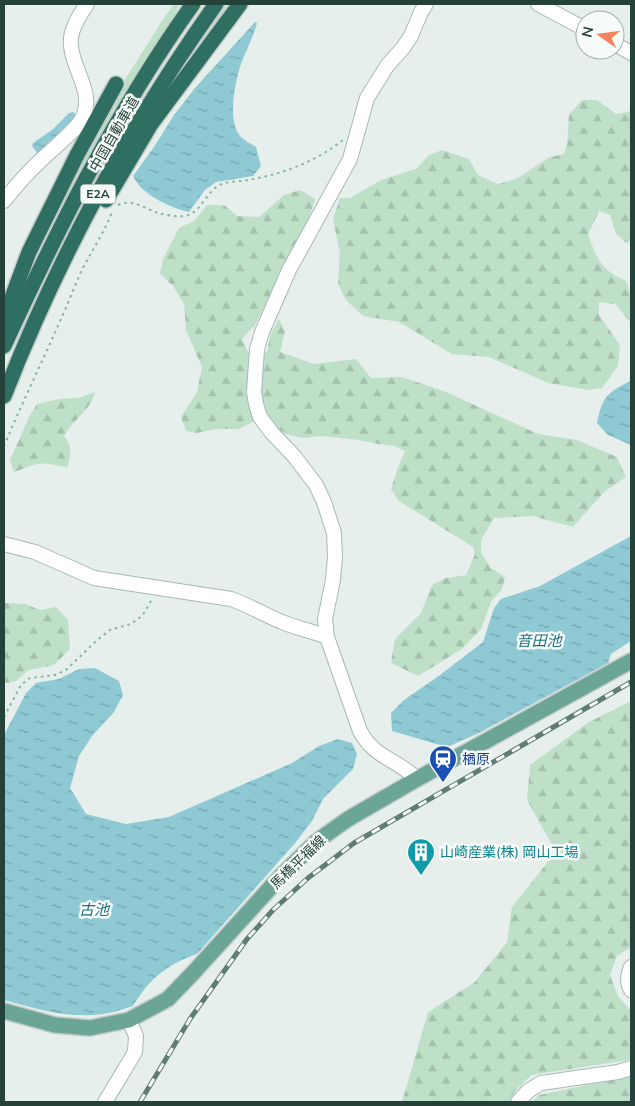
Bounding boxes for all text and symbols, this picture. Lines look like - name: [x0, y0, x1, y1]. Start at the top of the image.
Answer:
- north arrow: [575, 10, 625, 60]
- text: N: [577, 25, 597, 39]
- street label: 中国自動車道: [85, 93, 143, 175]
- road number: E2A: [80, 184, 116, 203]
- water label: 音田池: [516, 631, 563, 650]
- station icon: 楢原: [428, 744, 458, 783]
- place label: 楢原: [462, 750, 490, 768]
- street label: 馬橋平福線: [267, 831, 329, 893]
- building icon: 山崎産業(株) 岡山工場: [406, 837, 436, 876]
- place label: 山崎産業(株) 岡山工場: [440, 843, 579, 861]
- water label: 古池: [79, 900, 111, 919]

